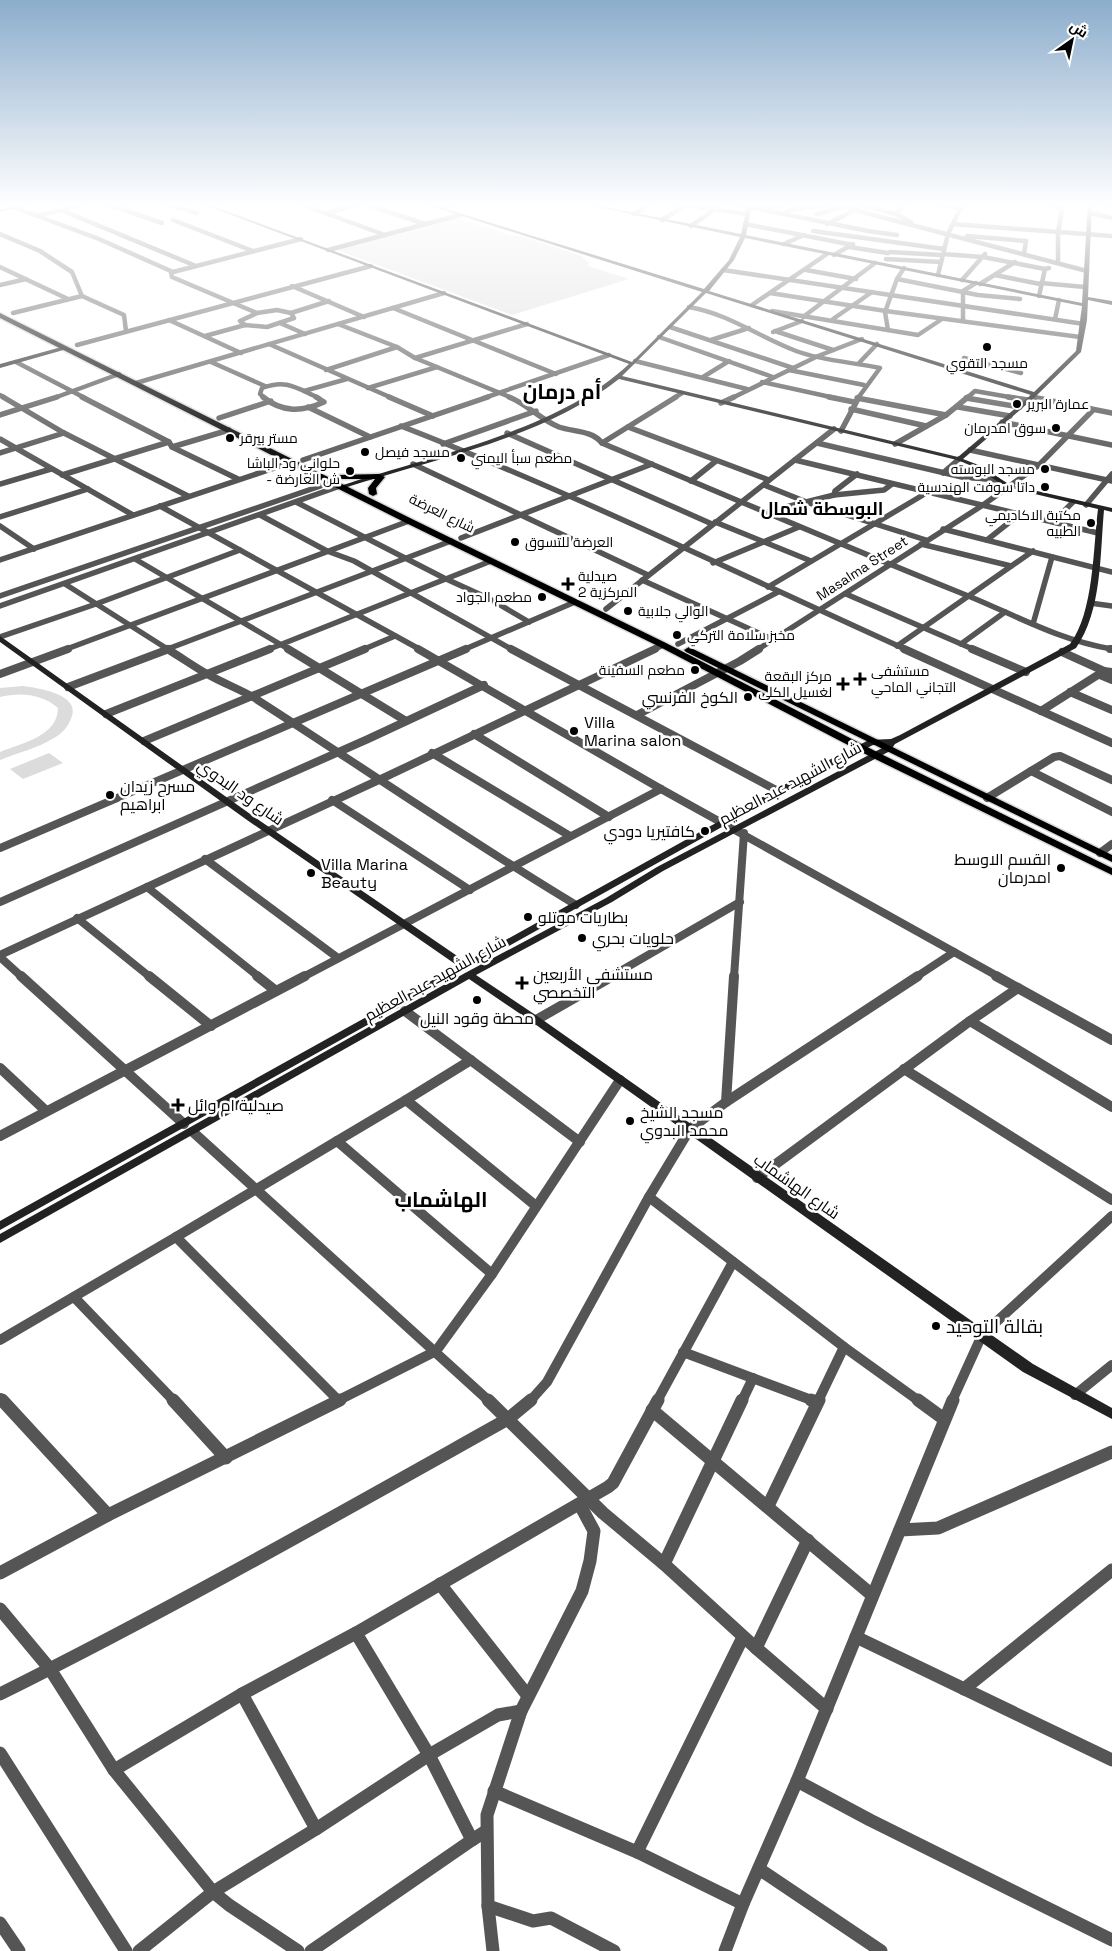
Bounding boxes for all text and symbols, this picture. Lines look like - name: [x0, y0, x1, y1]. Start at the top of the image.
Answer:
- north arrow: [1047, 15, 1097, 65]
- text: ش: [1067, 17, 1092, 42]
- marker: مسجد التقوي: [981, 341, 993, 353]
- place label: مسجد التقوي: [946, 354, 1028, 375]
- district label: أم درمان: [523, 378, 601, 406]
- place label: عمارة البرير: [1026, 395, 1089, 413]
- marker: عمارة البرير: [1011, 398, 1023, 410]
- place label: سوق امدرمان: [964, 419, 1046, 437]
- marker: سوق امدرمان: [1050, 422, 1062, 434]
- place label: مستر بيرقر: [239, 429, 298, 447]
- marker: مستر بيرقر: [224, 432, 236, 444]
- place label: مسجد فيصل: [375, 443, 450, 461]
- marker: مسجد فيصل: [359, 446, 371, 458]
- place label: مطعم سبأ اليمني: [471, 449, 572, 470]
- marker: مطعم سبأ اليمني: [455, 452, 467, 464]
- place label: حلواني ود الباشا - ش العارضة: [247, 454, 340, 488]
- place label: مسجد البوسته: [951, 460, 1035, 478]
- marker: مسجد البوسته: [1039, 463, 1051, 475]
- marker: حلواني ود الباشا - ش العارضة: [344, 465, 356, 477]
- place label: داتا سوفت الهندسية: [918, 478, 1035, 496]
- marker: داتا سوفت الهندسية: [1039, 481, 1051, 493]
- street label: شارع العرضة: [406, 489, 478, 537]
- district label: البوسطة شمال: [761, 497, 883, 520]
- place label: مكتبة الاكاديمي الطبيه: [985, 506, 1081, 540]
- marker: مكتبة الاكاديمي الطبيه: [1085, 517, 1097, 529]
- street label: Masalma Street: [813, 532, 911, 604]
- place label: العرضة للتسوق: [525, 533, 613, 551]
- marker: العرضة للتسوق: [509, 536, 521, 548]
- place label: صيدلية المركزية 2: [578, 567, 637, 601]
- marker: صيدلية المركزية 2: [562, 578, 574, 590]
- place label: مطعم الجواد: [456, 588, 532, 607]
- marker: مطعم الجواد: [536, 591, 548, 603]
- place label: الوالي جلابية: [638, 602, 708, 623]
- marker: الوالي جلابية: [622, 605, 634, 617]
- place label: مخبز سلامة التركي: [687, 626, 795, 647]
- marker: مخبز سلامة التركي: [671, 629, 683, 641]
- place label: مطعم السفينة: [599, 661, 685, 680]
- place label: مستشفى التجاني الماحي: [871, 662, 956, 699]
- marker: مطعم السفينة: [689, 664, 701, 676]
- place label: مركز البقعة لغسيل الكلى: [758, 667, 832, 701]
- marker: مستشفى التجاني الماحي: [853, 672, 867, 686]
- marker: مركز البقعة لغسيل الكلى: [836, 677, 850, 691]
- place label: الكوخ الفرنسي: [642, 687, 738, 710]
- marker: الكوخ الفرنسي: [742, 691, 754, 703]
- place label: Villa Marina salon: [584, 712, 681, 751]
- marker: Villa Marina salon: [568, 725, 580, 737]
- street label: شارع الشهيد عبد العظيم: [715, 737, 866, 831]
- street label: شارع ود البدوي: [192, 755, 288, 832]
- place label: مسرح زيدان ابراهيم: [120, 776, 195, 816]
- marker: مسرح زيدان ابراهيم: [104, 789, 116, 801]
- place label: كافتيريا دودي: [603, 821, 695, 845]
- marker: كافتيريا دودي: [699, 825, 711, 837]
- place label: القسم الاوسط امدرمان: [954, 849, 1051, 888]
- place label: Villa Marina Beauty: [321, 854, 408, 893]
- marker: القسم الاوسط امدرمان: [1055, 862, 1067, 874]
- marker: Villa Marina Beauty: [305, 867, 317, 879]
- place label: بطاريات موتلو: [538, 907, 628, 928]
- marker: بطاريات موتلو: [522, 911, 534, 923]
- place label: حلويات بحري: [592, 928, 674, 952]
- street label: شارع الشهيد عبد العظيم: [361, 931, 510, 1027]
- marker: حلويات بحري: [576, 932, 588, 944]
- place label: مستشفى الأربعين التخصصي: [533, 964, 653, 1005]
- marker: مستشفى الأربعين التخصصي: [515, 976, 529, 990]
- marker: محطة وقود النيل: [471, 994, 483, 1006]
- place label: محطة وقود النيل: [420, 1008, 534, 1029]
- place label: صيدلية ام وائل: [188, 1095, 284, 1117]
- marker: صيدلية ام وائل: [172, 1099, 184, 1111]
- place label: مسجد الشيخ محمد البدوي: [640, 1102, 728, 1144]
- marker: مسجد الشيخ محمد البدوي: [624, 1115, 636, 1127]
- street label: شارع الهاشماب: [749, 1149, 844, 1225]
- district label: الهاشماب: [394, 1186, 488, 1213]
- place label: بقالة التوحيد: [946, 1314, 1043, 1339]
- marker: بقالة التوحيد: [930, 1320, 942, 1332]

